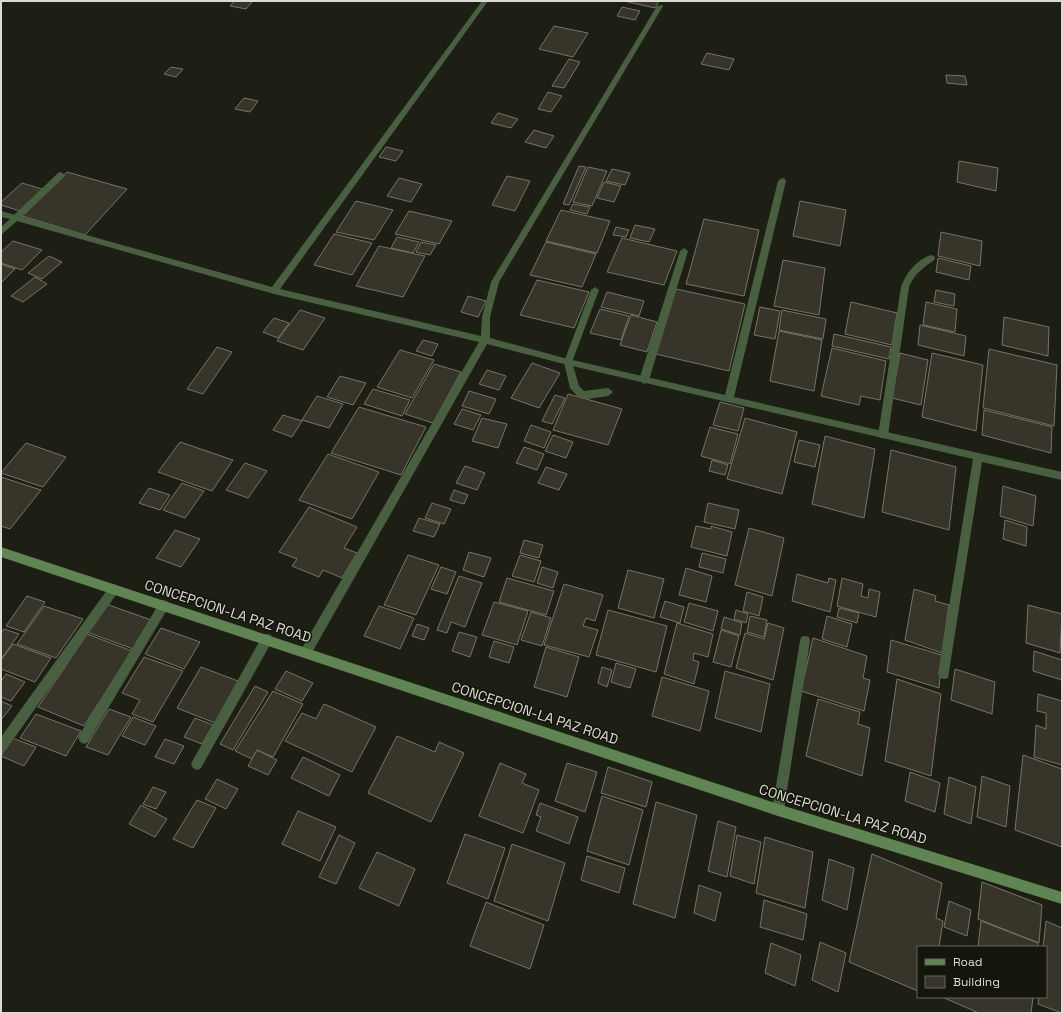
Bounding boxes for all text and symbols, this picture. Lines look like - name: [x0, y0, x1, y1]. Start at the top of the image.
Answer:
- street label: CONCEPCION-LA PAZ ROAD: [142, 575, 314, 647]
- street label: CONCEPCION-LA PAZ ROAD: [449, 677, 621, 749]
- street label: CONCEPCION-LA PAZ ROAD: [757, 780, 929, 848]
- legend: [917, 946, 1047, 998]
- text: Road: [953, 954, 982, 970]
- text: Building: [953, 974, 1000, 990]

